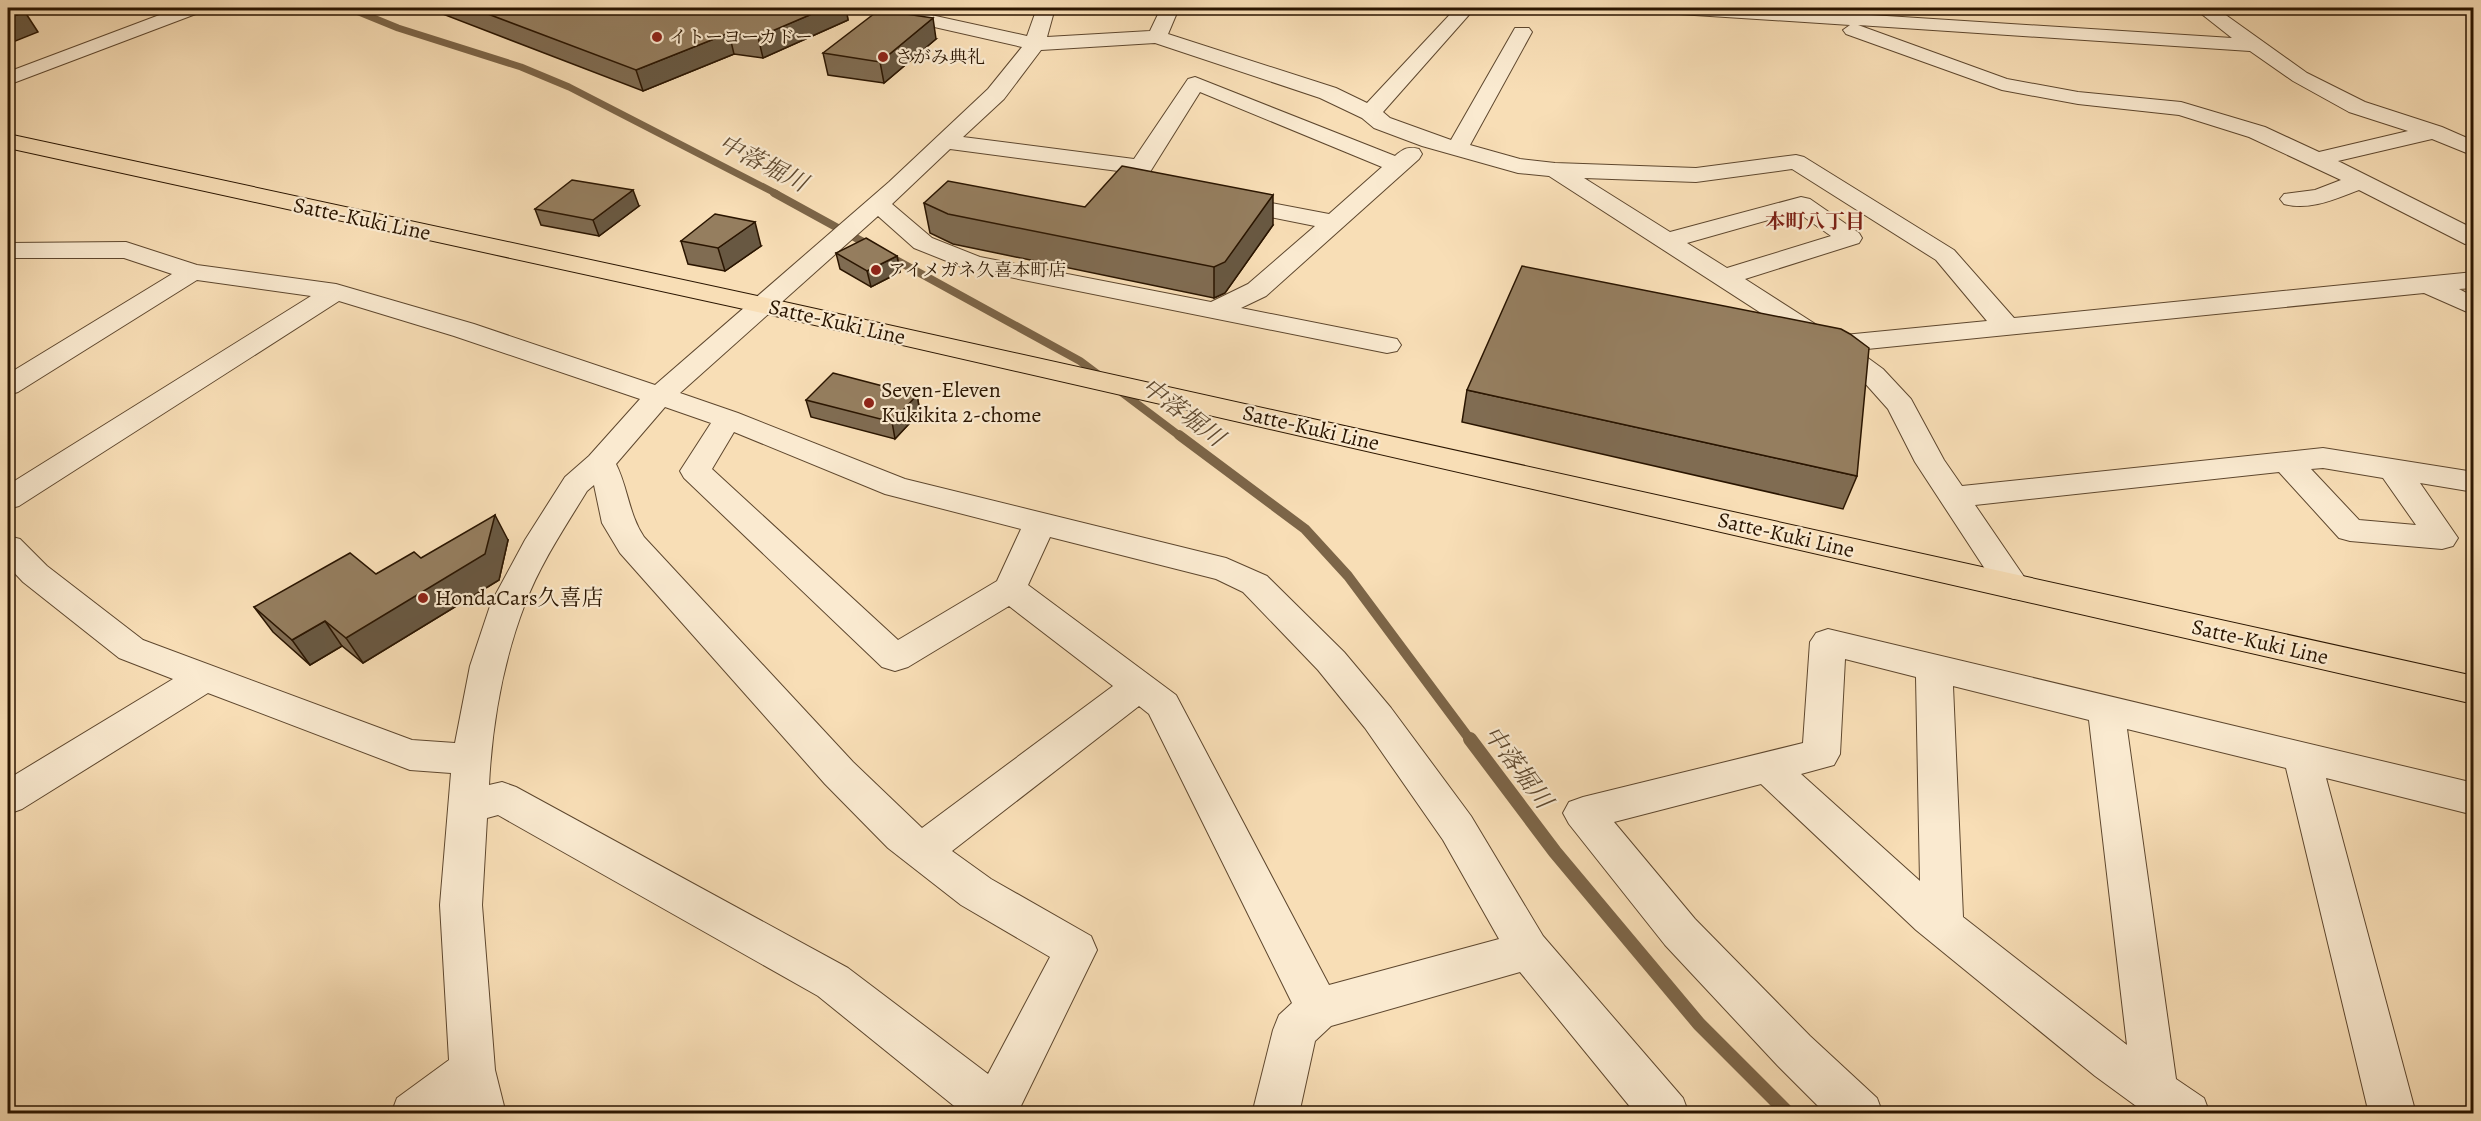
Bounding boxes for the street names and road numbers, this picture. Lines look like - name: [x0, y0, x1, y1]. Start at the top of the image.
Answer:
- street label: Satte-Kuki Line: [291, 190, 433, 248]
- street label: Satte-Kuki Line: [766, 292, 908, 352]
- street label: Satte-Kuki Line: [1240, 398, 1382, 458]
- street label: Satte-Kuki Line: [1715, 505, 1857, 565]
- street label: Satte-Kuki Line: [2189, 612, 2331, 672]

